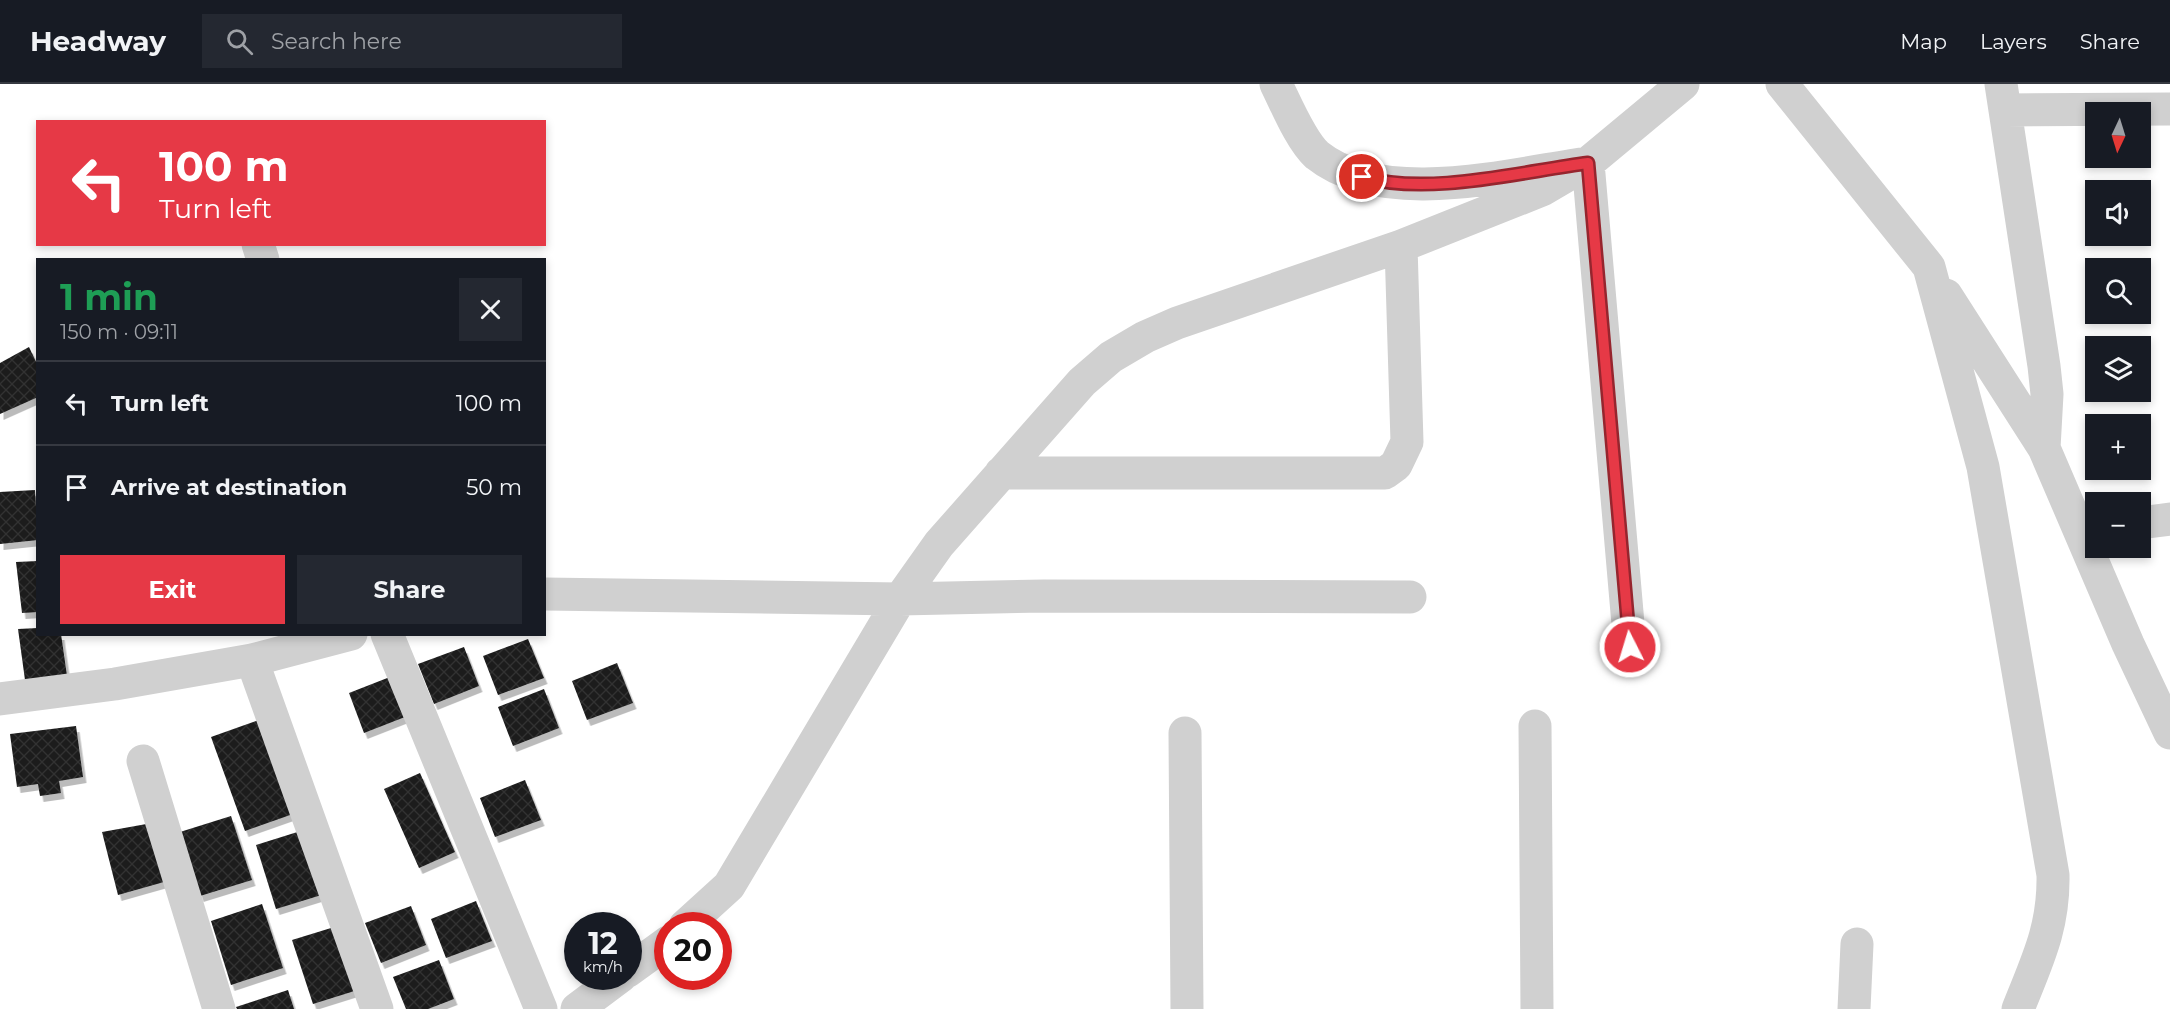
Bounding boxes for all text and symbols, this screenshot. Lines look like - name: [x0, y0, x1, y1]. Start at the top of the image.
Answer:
- search box: [202, 14, 622, 68]
- text: Headway: [30, 24, 166, 58]
- icon: search: [223, 25, 256, 58]
- text: Search here: [271, 28, 402, 55]
- text: Map: [1900, 29, 1947, 54]
- text: Layers: [1980, 29, 2047, 54]
- text: Share: [2080, 29, 2140, 54]
- north arrow: [2085, 102, 2151, 168]
- map controls: [2085, 102, 2151, 558]
- text: 100 m: [159, 140, 288, 192]
- icon: left: [60, 144, 138, 222]
- pin: [1336, 151, 1387, 202]
- icon: arrive: [1345, 160, 1378, 193]
- button: sound: [2085, 180, 2151, 246]
- text: Turn left: [159, 192, 272, 225]
- button: search: [2085, 258, 2151, 324]
- text: 1 min: [60, 275, 158, 319]
- button: close: [459, 278, 522, 341]
- text: 150 m · 09:11: [60, 320, 178, 344]
- button: layers: [2085, 336, 2151, 402]
- icon: left: [60, 387, 93, 420]
- text: Turn left: [111, 390, 209, 417]
- text: 100 m: [456, 390, 522, 417]
- button: +: [2085, 414, 2151, 480]
- icon: arrive: [60, 471, 93, 504]
- text: Arrive at destination: [111, 474, 347, 501]
- text: 50 m: [466, 474, 522, 501]
- button: −: [2085, 492, 2151, 558]
- button: Exit: [60, 555, 285, 624]
- button: Share: [297, 555, 522, 624]
- position arrow: [1598, 615, 1662, 679]
- speed limit sign: 20: [654, 912, 732, 990]
- text: 12: [588, 925, 618, 962]
- text: km/h: [583, 957, 623, 976]

